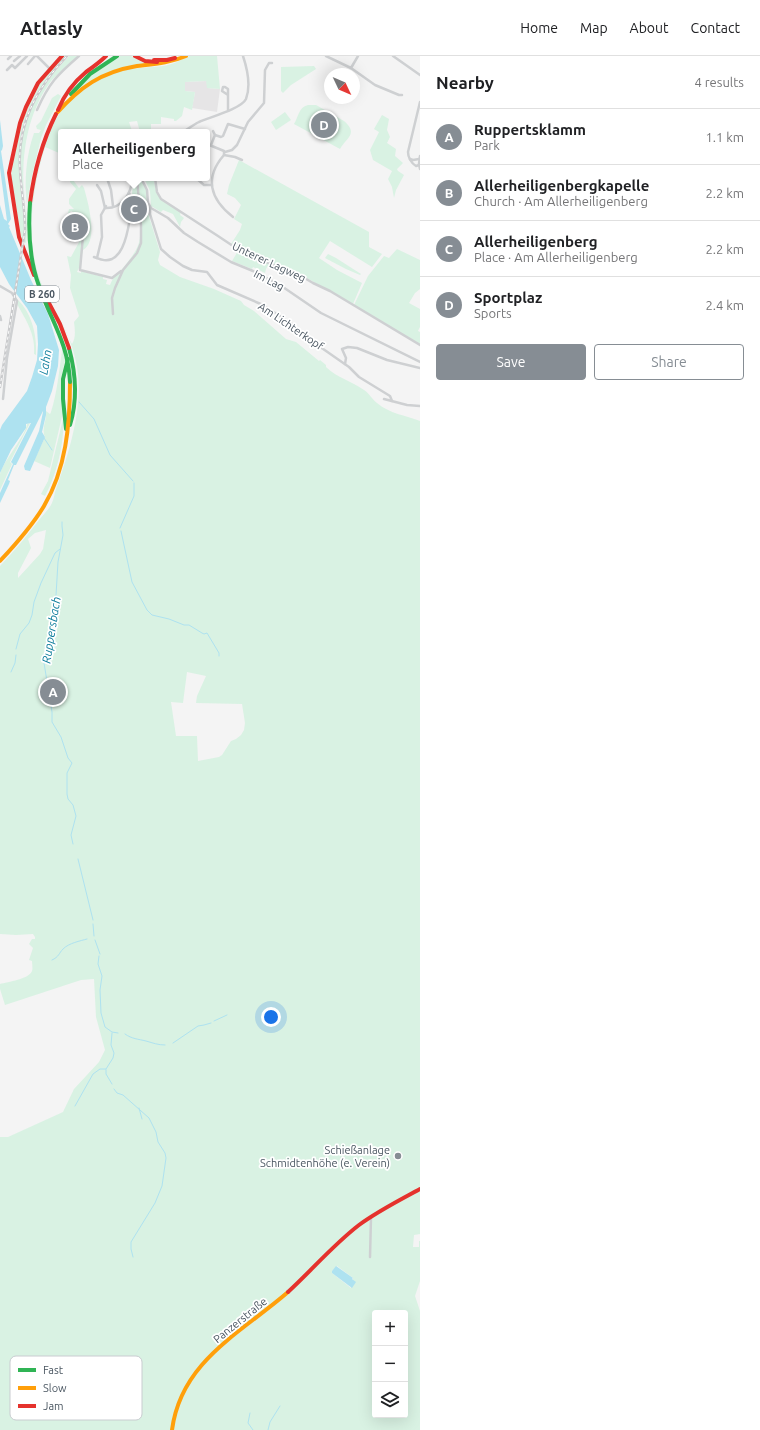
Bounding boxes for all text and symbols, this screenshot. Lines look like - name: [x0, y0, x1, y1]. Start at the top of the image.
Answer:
- text: Atlasly: [20, 17, 83, 39]
- text: Home: [520, 20, 558, 36]
- text: Map: [580, 20, 608, 36]
- text: About: [630, 20, 669, 36]
- text: Contact: [691, 20, 740, 36]
- north arrow: [324, 68, 360, 104]
- text: Nearby: [436, 73, 494, 92]
- text: 4 results: [694, 75, 744, 89]
- pin: D: [311, 110, 337, 140]
- text: Ruppertsklamm: [474, 121, 586, 138]
- popup: [58, 129, 210, 181]
- text: A: [444, 130, 454, 144]
- text: 1.1 km: [705, 130, 744, 144]
- text: Park: [474, 138, 500, 152]
- text: Allerheiligenberg: [72, 140, 196, 157]
- text: Place: [72, 157, 103, 171]
- text: Allerheiligenbergkapelle: [474, 177, 649, 194]
- text: B: [445, 186, 453, 200]
- text: 2.2 km: [705, 186, 744, 200]
- pin: C: [121, 194, 147, 224]
- text: Church · Am Allerheiligenberg: [474, 194, 648, 208]
- pin: B: [62, 212, 88, 242]
- text: Allerheiligenberg: [474, 233, 598, 250]
- street label: Unterer Lagweg: [230, 240, 308, 284]
- text: C: [445, 242, 453, 256]
- text: 2.2 km: [705, 242, 744, 256]
- text: Place · Am Allerheiligenberg: [474, 250, 638, 264]
- street label: Im Lag: [252, 267, 286, 293]
- road number: B 260: [25, 286, 59, 302]
- text: Sportplaz: [474, 289, 542, 306]
- text: D: [444, 298, 454, 312]
- text: 2.4 km: [705, 298, 744, 312]
- street label: Am Lichterkopf: [256, 300, 326, 353]
- text: Sports: [474, 306, 512, 320]
- button: Save: [436, 344, 586, 380]
- button: Share: [594, 344, 744, 380]
- water label: Lahn: [36, 348, 54, 376]
- water label: Ruppersbach: [39, 596, 63, 664]
- pin: A: [40, 677, 66, 707]
- your location: [261, 1007, 281, 1027]
- place label: Schießanlage Schmidtenhöhe (e. Verein): [260, 1144, 390, 1170]
- marker: Schießanlage Schmidtenhöhe (e. Verein): [393, 1151, 403, 1161]
- street label: Panzerstraße: [211, 1295, 269, 1345]
- map controls: [372, 1310, 408, 1418]
- button: +: [372, 1310, 408, 1346]
- button: −: [372, 1346, 408, 1382]
- legend: [10, 1356, 142, 1420]
- text: Fast: [43, 1364, 64, 1376]
- text: Slow: [43, 1382, 67, 1394]
- button: layers: [372, 1382, 408, 1418]
- text: Jam: [43, 1400, 64, 1412]

